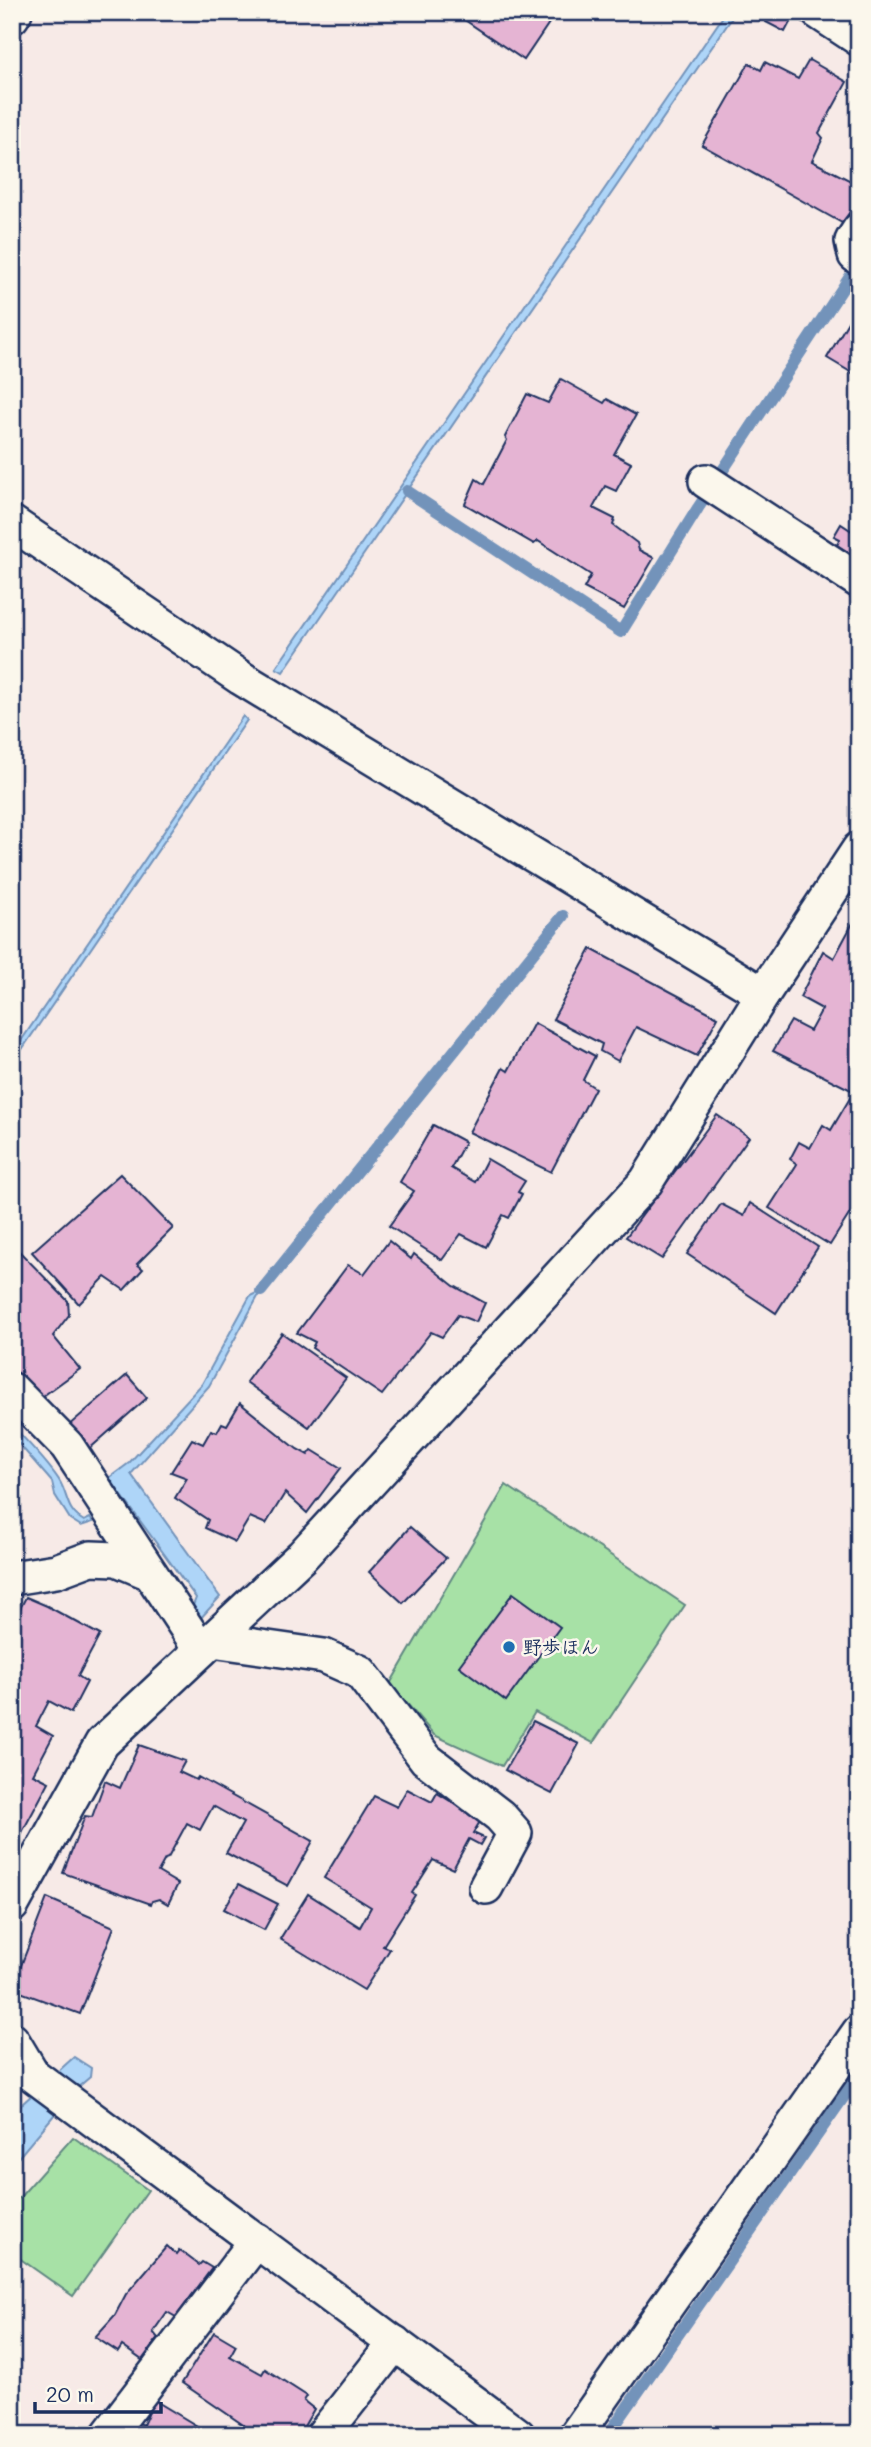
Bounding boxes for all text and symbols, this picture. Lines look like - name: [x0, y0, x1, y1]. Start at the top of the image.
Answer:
- place label: 野歩ほん: [523, 1634, 599, 1659]
- marker: 野歩ほん: [501, 1639, 517, 1655]
- scale bar: [35, 2370, 161, 2414]
- text: 20 m: [46, 2380, 94, 2407]

